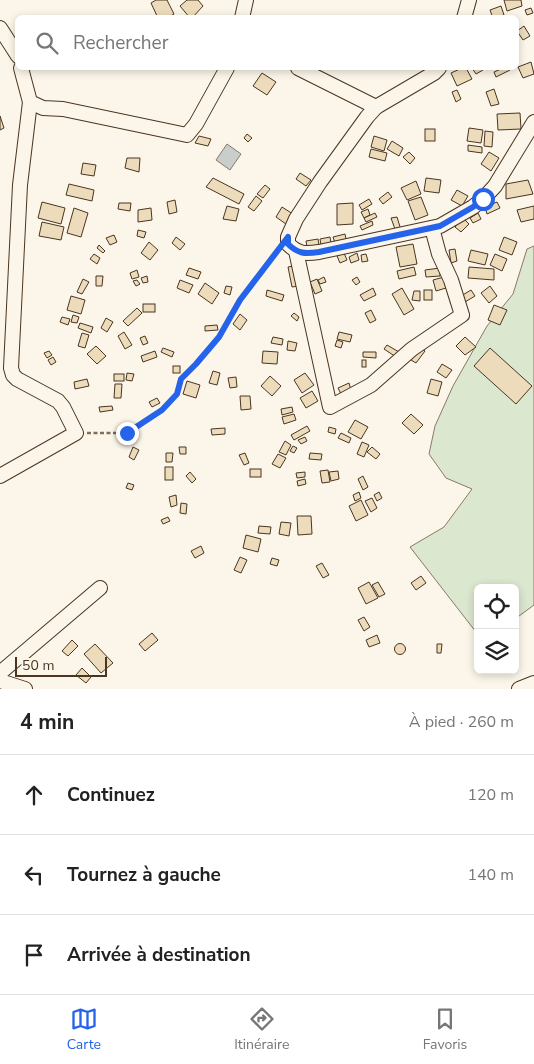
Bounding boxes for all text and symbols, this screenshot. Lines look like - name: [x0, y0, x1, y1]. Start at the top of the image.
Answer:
- search box: [15, 15, 519, 70]
- icon: search: [33, 29, 61, 57]
- text: Rechercher: [73, 30, 168, 56]
- route start: [472, 188, 495, 211]
- route end: [116, 422, 139, 445]
- map controls: [474, 584, 519, 674]
- button: locate: [474, 584, 519, 629]
- button: layers: [474, 629, 519, 674]
- scale bar: [15, 654, 108, 677]
- text: 50 m: [22, 656, 54, 675]
- text: 4 min: [20, 708, 74, 736]
- text: À pied · 260 m: [409, 711, 514, 733]
- icon: ahead: [20, 781, 48, 809]
- text: Continuez: [67, 782, 155, 808]
- text: 120 m: [467, 784, 514, 806]
- icon: left: [20, 861, 48, 889]
- text: Tournez à gauche: [67, 862, 221, 888]
- text: 140 m: [467, 864, 514, 886]
- icon: arrive: [20, 941, 48, 969]
- text: Arrivée à destination: [67, 942, 251, 968]
- tab: Carte: [67, 1005, 101, 1054]
- tab: Itinéraire: [234, 1005, 289, 1054]
- tab: Favoris: [423, 1005, 467, 1054]

